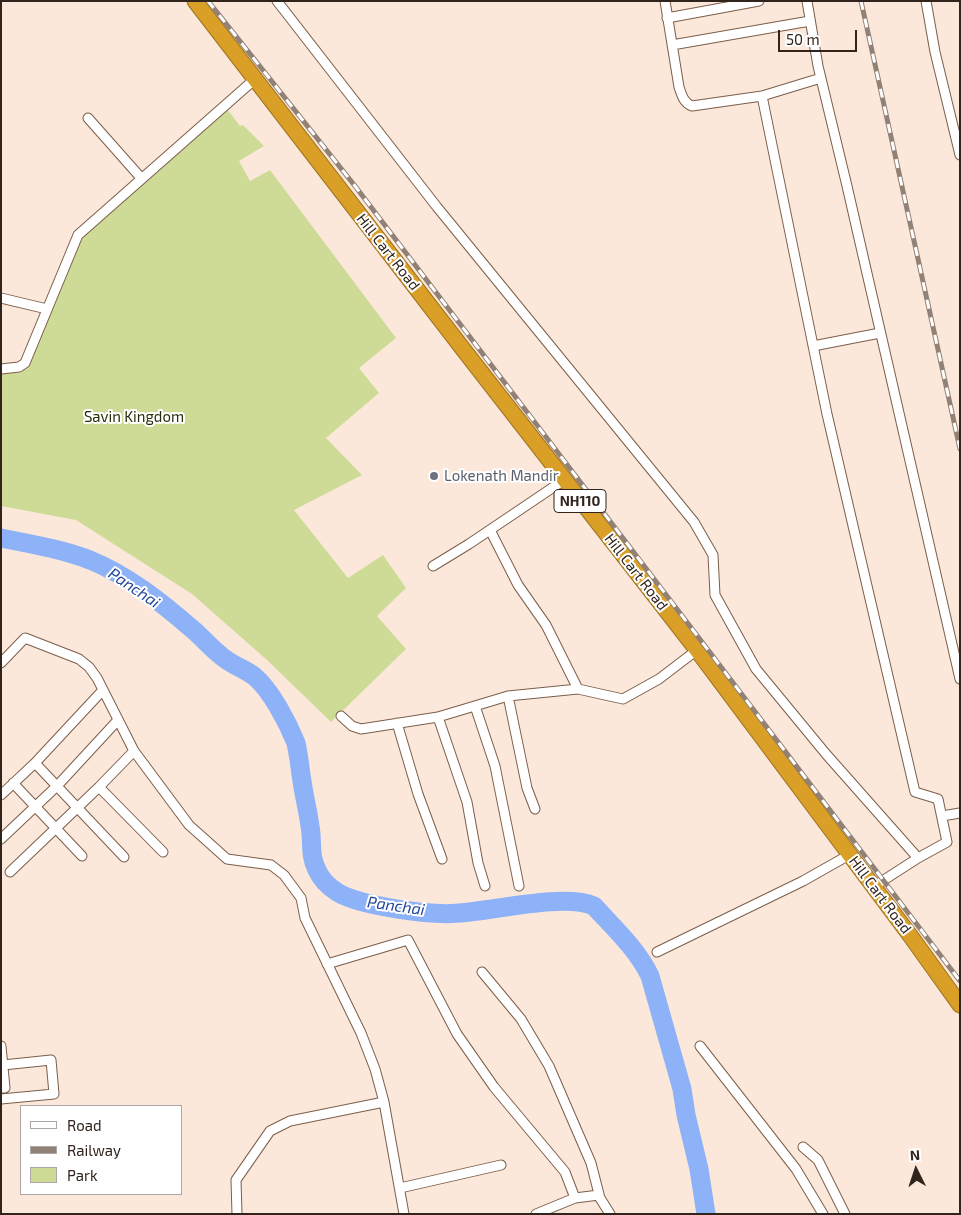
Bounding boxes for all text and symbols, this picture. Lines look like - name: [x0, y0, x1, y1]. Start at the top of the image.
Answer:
- scale bar: [781, 20, 860, 52]
- text: 50 m: [786, 30, 820, 48]
- street label: Hill Cart Road: [352, 210, 424, 294]
- park label: Savin Kingdom: [84, 408, 184, 426]
- place label: Lokenath Mandir: [444, 467, 559, 485]
- marker: Lokenath Mandir: [428, 470, 440, 482]
- road number: NH110: [554, 490, 606, 512]
- street label: Hill Cart Road: [600, 530, 672, 614]
- water label: Panchai: [105, 564, 163, 612]
- street label: Hill Cart Road: [845, 853, 915, 937]
- water label: Panchai: [366, 892, 426, 920]
- legend: [20, 1105, 182, 1195]
- text: Road: [67, 1116, 102, 1134]
- text: Railway: [67, 1141, 121, 1159]
- north arrow: [891, 1145, 941, 1195]
- text: N: [909, 1146, 921, 1163]
- text: Park: [67, 1166, 98, 1184]

